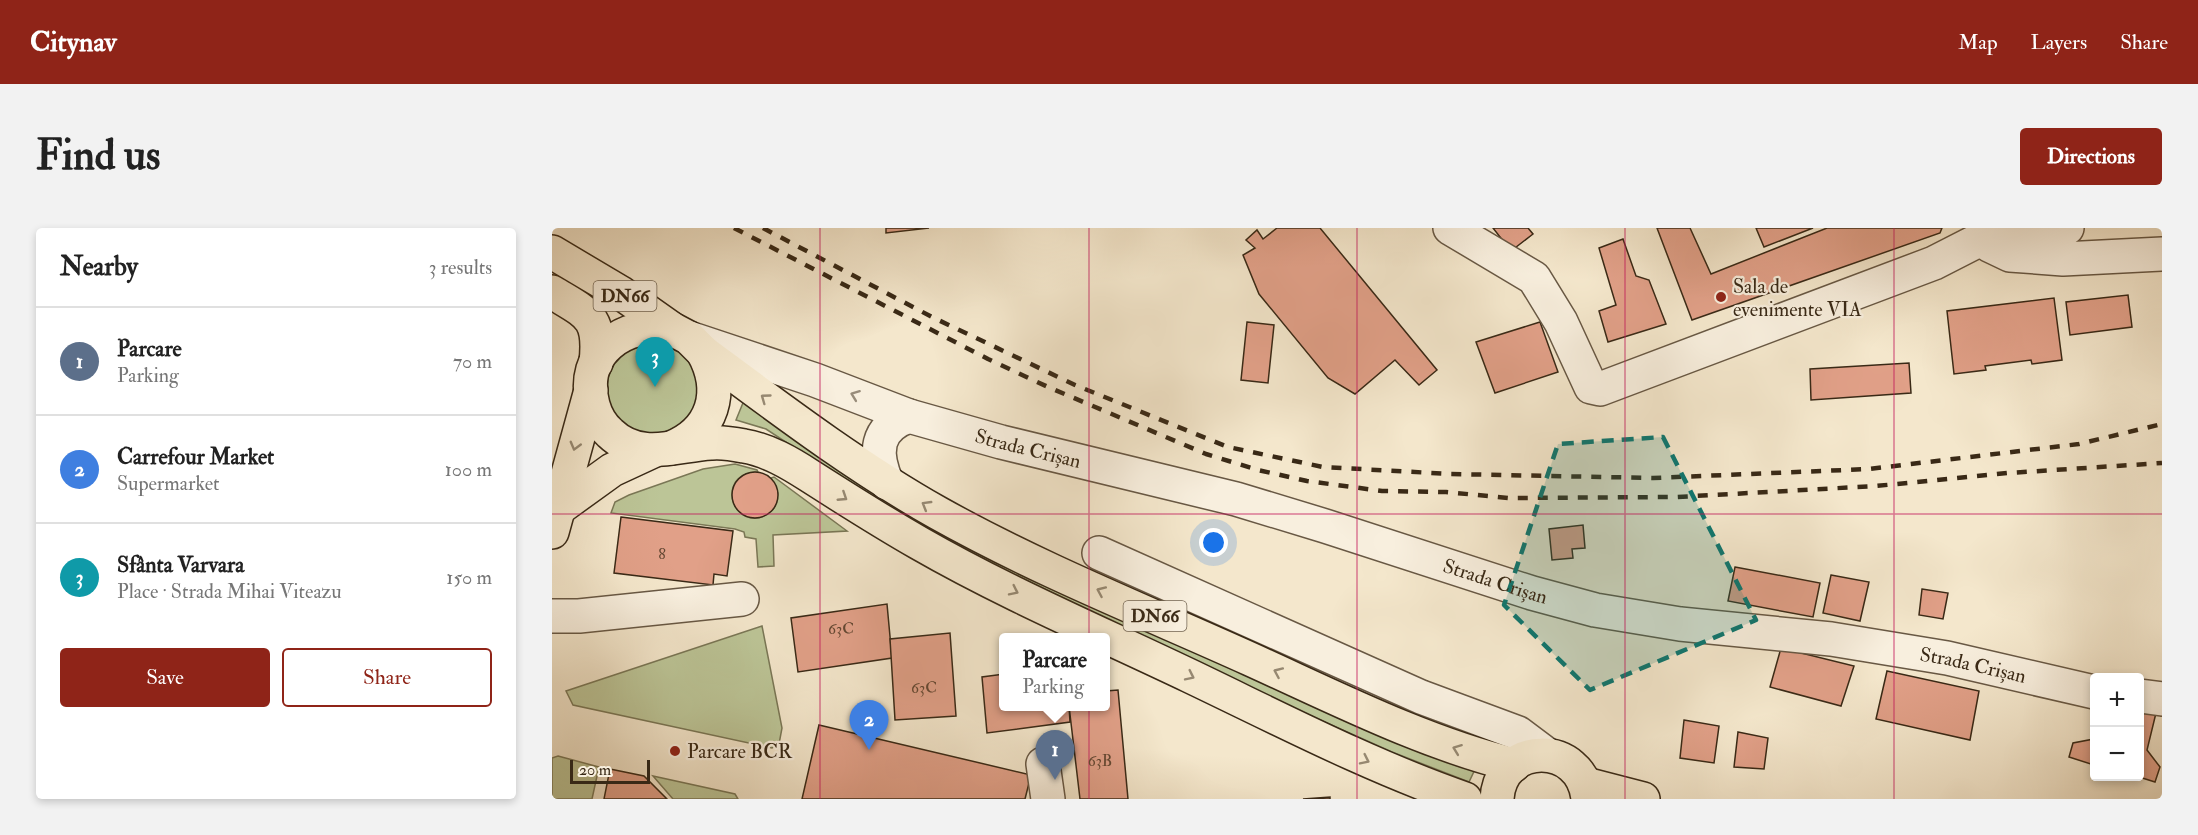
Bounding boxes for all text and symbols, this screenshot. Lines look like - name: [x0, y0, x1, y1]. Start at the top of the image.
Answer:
- text: Citynav: [30, 25, 117, 60]
- text: Map: [1958, 29, 1998, 56]
- text: Layers: [2031, 29, 2087, 56]
- text: Share: [2120, 29, 2168, 56]
- button: Directions: [2020, 128, 2162, 185]
- text: Find us: [36, 130, 160, 182]
- text: Nearby: [60, 251, 138, 283]
- text: 3 results: [429, 255, 492, 280]
- place label: Sala de evenimente VIA: [1733, 274, 1862, 322]
- road number: DN66: [594, 281, 656, 311]
- marker: Sala de evenimente VIA: [1714, 290, 1728, 304]
- text: Parcare: [117, 335, 182, 363]
- pin: 3: [636, 338, 674, 387]
- text: 1: [76, 349, 83, 374]
- text: 70 m: [453, 349, 492, 374]
- text: Parking: [117, 363, 179, 388]
- one-way arrow: [850, 390, 860, 403]
- one-way arrow: [760, 394, 771, 405]
- street label: Strada Crișan: [972, 423, 1084, 474]
- one-way arrow: [570, 441, 583, 451]
- text: Carrefour Market: [117, 443, 274, 471]
- text: 2: [74, 457, 85, 482]
- text: 100 m: [445, 457, 492, 482]
- text: Supermarket: [117, 471, 220, 496]
- one-way arrow: [836, 490, 847, 501]
- one-way arrow: [922, 501, 932, 513]
- your location: [1199, 528, 1228, 557]
- house number: 8: [658, 544, 666, 564]
- text: Sfânta Varvara: [117, 551, 244, 579]
- street label: Strada Crișan: [1440, 553, 1550, 610]
- text: 3: [76, 565, 83, 590]
- text: 150 m: [446, 565, 492, 590]
- text: Place · Strada Mihai Viteazu: [117, 579, 342, 604]
- one-way arrow: [1007, 584, 1018, 596]
- one-way arrow: [1096, 587, 1107, 599]
- road number: DN66: [1124, 601, 1186, 631]
- house number: 63C: [828, 619, 854, 639]
- popup: [999, 633, 1110, 711]
- street label: Strada Crișan: [1918, 642, 2029, 689]
- text: Parcare: [1022, 646, 1087, 674]
- button: Save: [60, 648, 270, 707]
- button: Share: [282, 648, 492, 707]
- one-way arrow: [1274, 667, 1285, 679]
- one-way arrow: [1183, 668, 1194, 680]
- map controls: [2090, 673, 2144, 781]
- button: +: [2090, 673, 2144, 727]
- text: Parking: [1022, 674, 1084, 699]
- house number: 63C: [911, 678, 937, 698]
- pin: 2: [850, 700, 888, 750]
- button: −: [2090, 727, 2144, 781]
- pin: 1: [1036, 730, 1074, 780]
- place label: Parcare BCR: [687, 739, 793, 764]
- marker: Parcare BCR: [668, 744, 682, 758]
- one-way arrow: [1453, 744, 1464, 756]
- house number: 63B: [1088, 751, 1112, 771]
- one-way arrow: [1359, 752, 1370, 764]
- scale bar: [570, 757, 650, 784]
- text: 20 m: [579, 760, 611, 780]

